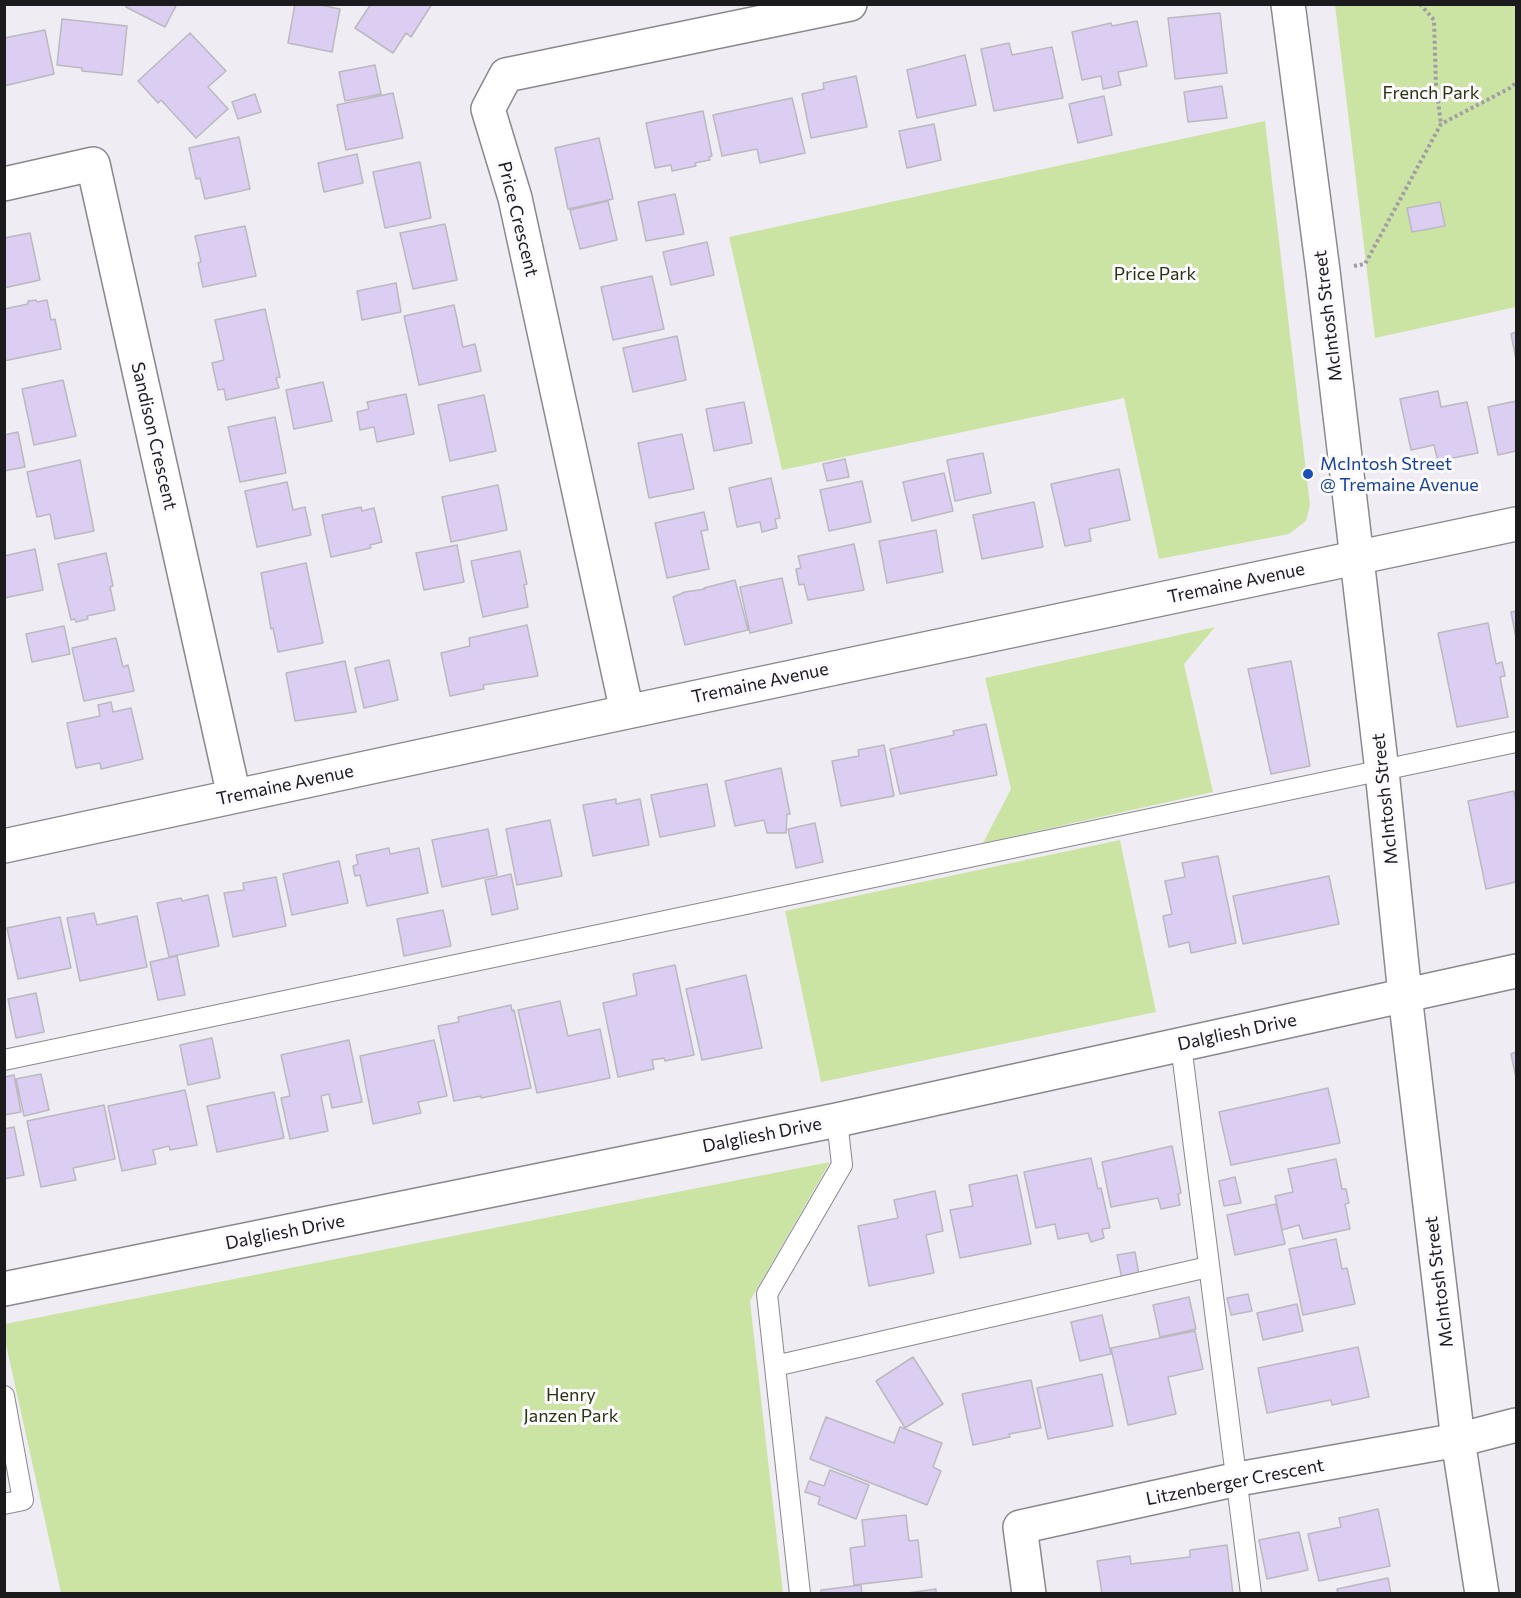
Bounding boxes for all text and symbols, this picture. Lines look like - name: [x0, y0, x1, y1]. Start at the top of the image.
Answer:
- park label: French Park: [1382, 82, 1480, 104]
- street label: Price Crescent: [493, 159, 543, 279]
- street label: McIntosh Street: [1309, 249, 1347, 383]
- park label: Price Park: [1114, 263, 1196, 285]
- street label: Sandison Crescent: [126, 360, 182, 512]
- place label: McIntosh Street @ Tremaine Avenue: [1320, 453, 1479, 496]
- marker: McIntosh Street @ Tremaine Avenue: [1301, 467, 1315, 481]
- street label: Tremaine Avenue: [1166, 558, 1306, 608]
- street label: Tremaine Avenue: [690, 658, 830, 708]
- street label: McIntosh Street: [1367, 732, 1403, 866]
- street label: Tremaine Avenue: [215, 760, 355, 810]
- street label: Dalgliesh Drive: [1176, 1009, 1298, 1055]
- street label: Dalgliesh Drive: [700, 1113, 824, 1157]
- street label: Dalgliesh Drive: [223, 1210, 347, 1254]
- street label: McIntosh Street: [1420, 1215, 1458, 1349]
- park label: Henry Janzen Park: [524, 1384, 618, 1426]
- street label: Litzenberger Crescent: [1144, 1454, 1326, 1510]

